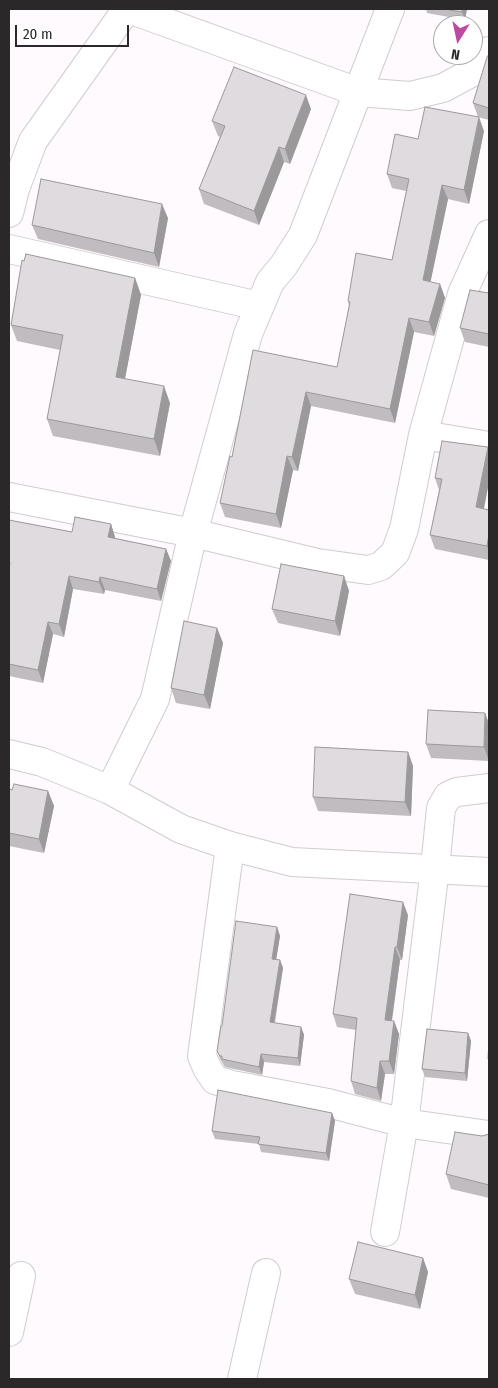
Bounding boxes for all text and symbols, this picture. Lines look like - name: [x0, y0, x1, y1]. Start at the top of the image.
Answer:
- scale bar: [18, 15, 131, 47]
- north arrow: [433, 15, 483, 65]
- text: 20 m: [23, 25, 53, 43]
- text: N: [450, 45, 461, 63]

